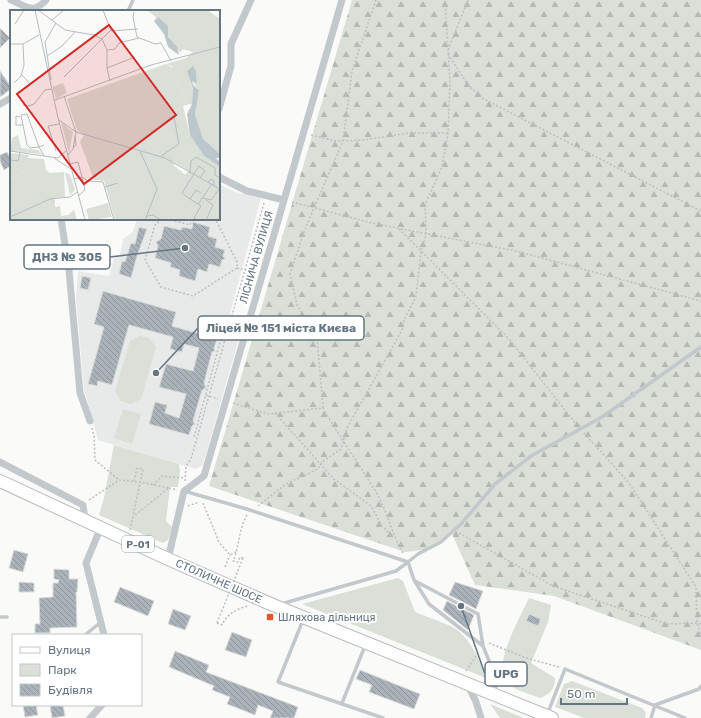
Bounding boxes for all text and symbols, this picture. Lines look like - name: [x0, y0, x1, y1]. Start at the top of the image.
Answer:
- inset map: [10, 10, 220, 220]
- street label: ЛІСНИЧА ВУЛИЦЯ: [237, 209, 276, 305]
- callout: ДНЗ № 305: [24, 245, 110, 269]
- text: ДНЗ № 305: [32, 250, 102, 264]
- callout: Ліцей № 151 міста Києва: [198, 316, 364, 340]
- text: Ліцей № 151 міста Києва: [206, 321, 356, 335]
- road number: Р-01: [122, 536, 154, 552]
- street label: СТОЛИЧНЕ ШОСЕ: [174, 557, 264, 607]
- place label: Шляхова дільниця: [278, 611, 375, 624]
- marker: Шляхова дільниця: [265, 612, 275, 622]
- legend: [12, 634, 142, 706]
- text: Вулиця: [48, 643, 90, 657]
- callout: UPG: [485, 662, 527, 686]
- text: Парк: [48, 663, 77, 677]
- text: UPG: [493, 667, 519, 681]
- scale bar: [561, 680, 627, 706]
- text: Будівля: [48, 683, 93, 697]
- text: 50 m: [567, 687, 595, 701]

